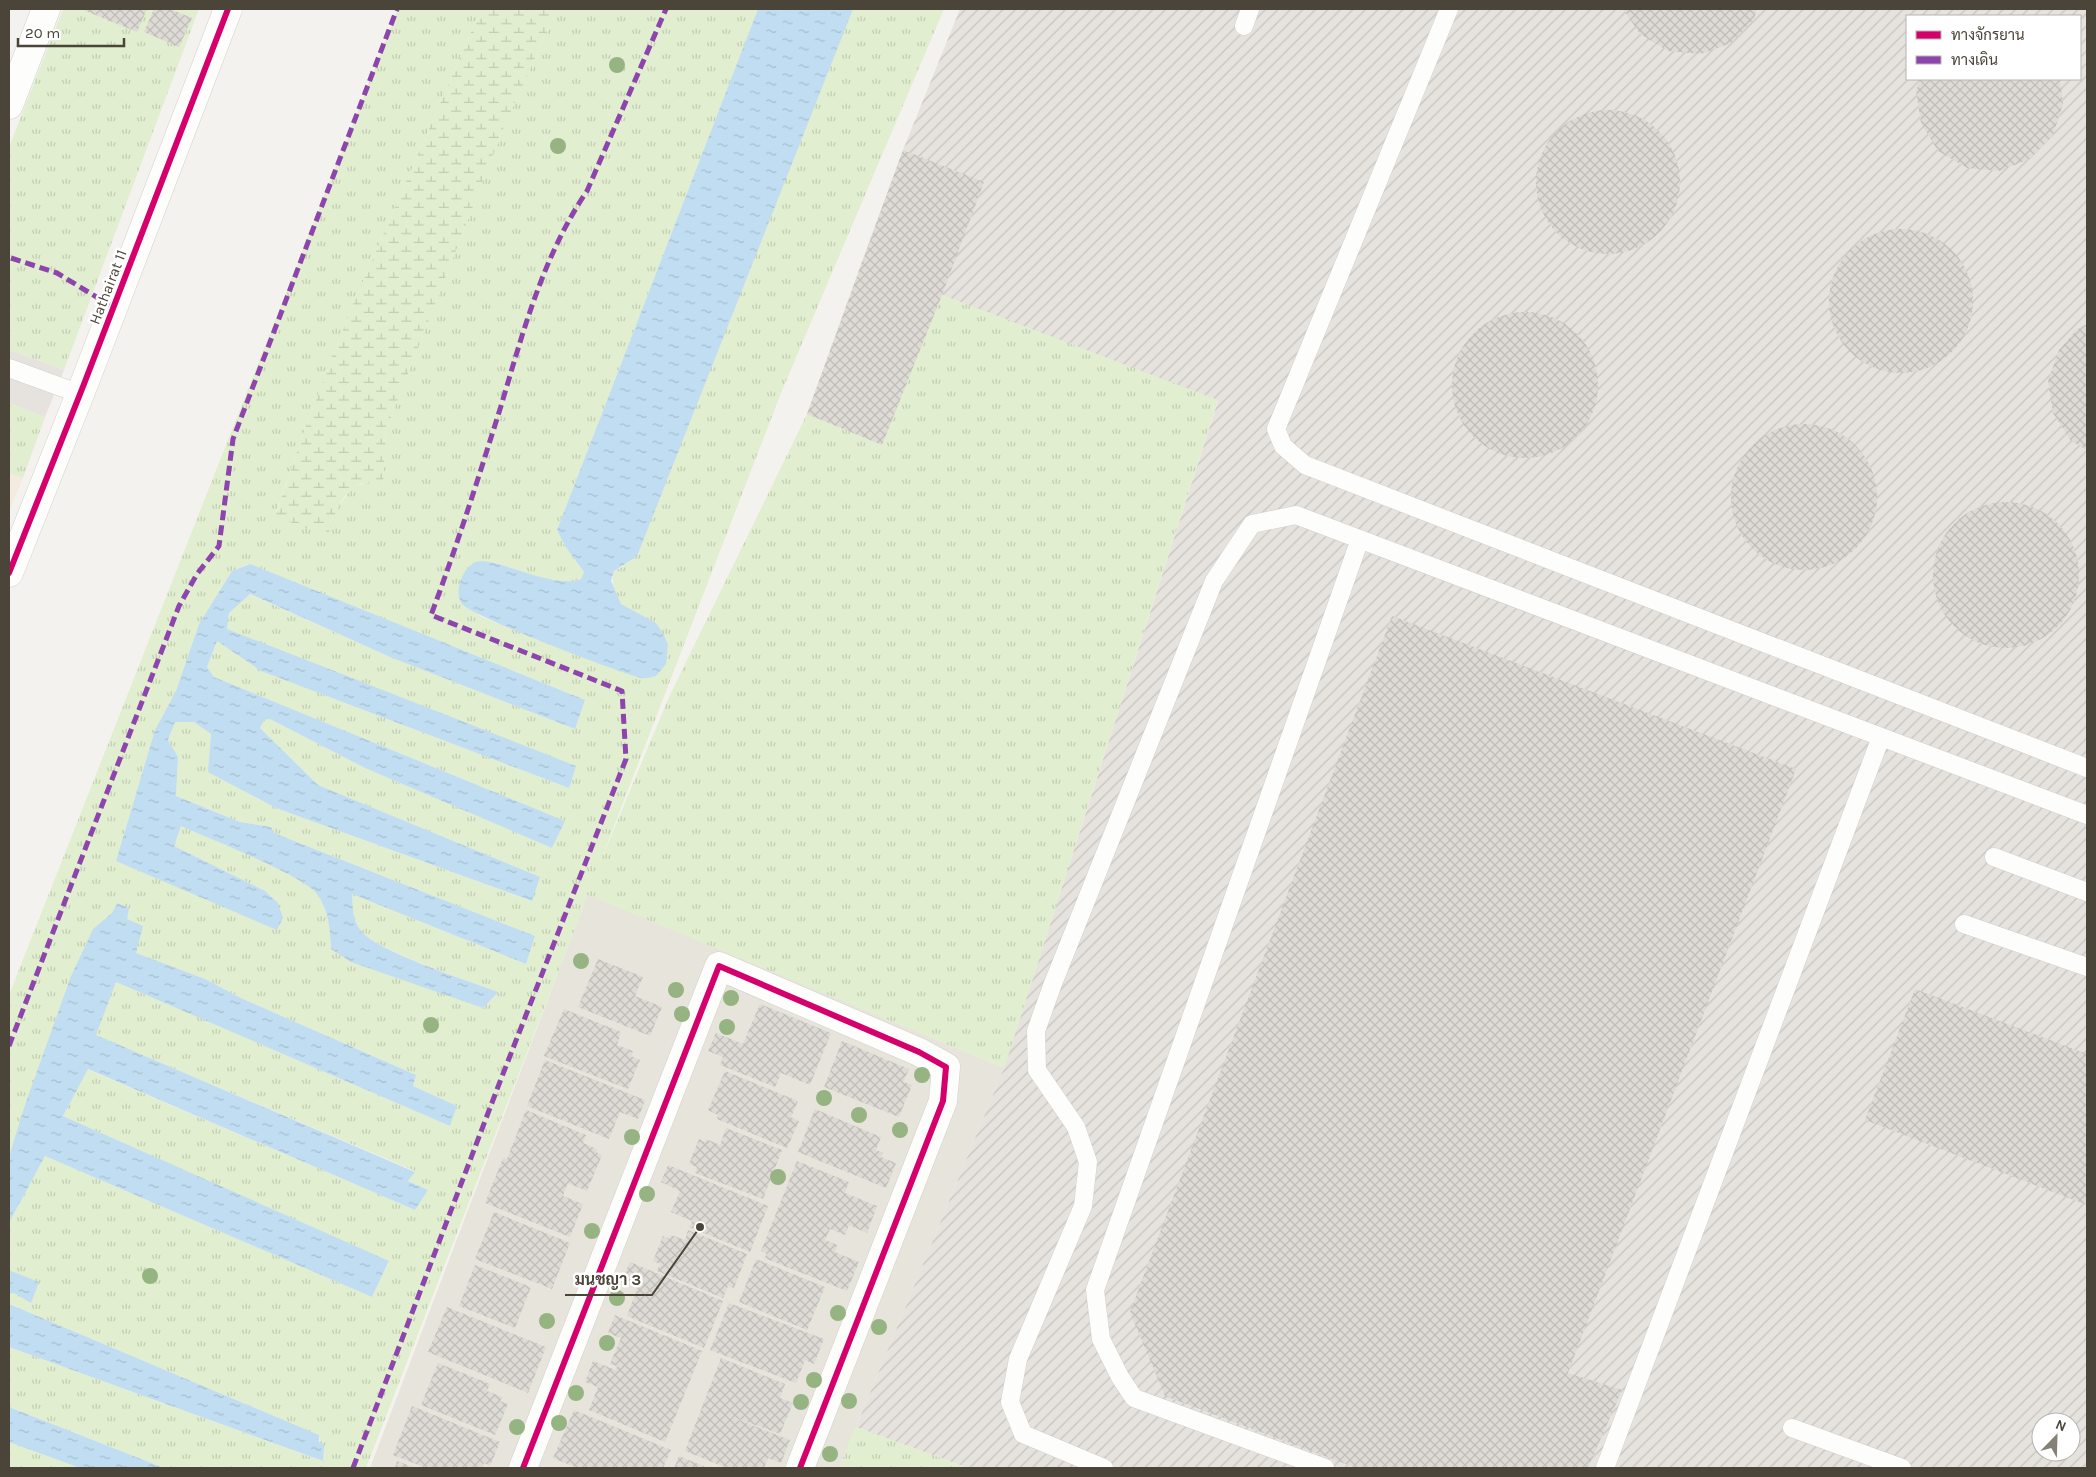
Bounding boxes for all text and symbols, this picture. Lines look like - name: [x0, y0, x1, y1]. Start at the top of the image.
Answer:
- scale bar: [18, 15, 124, 47]
- legend: [1906, 15, 2081, 80]
- text: 20 m: [25, 24, 60, 42]
- text: ทางจักรยาน: [1951, 26, 2025, 44]
- text: ทางเดิน: [1951, 51, 1998, 69]
- street label: Hathairat 11: [86, 247, 130, 327]
- callout: มนชญา 3: [565, 1264, 652, 1295]
- text: มนชญา 3: [575, 1270, 641, 1290]
- north arrow: [2031, 1412, 2081, 1462]
- text: N: [2053, 1416, 2069, 1435]

